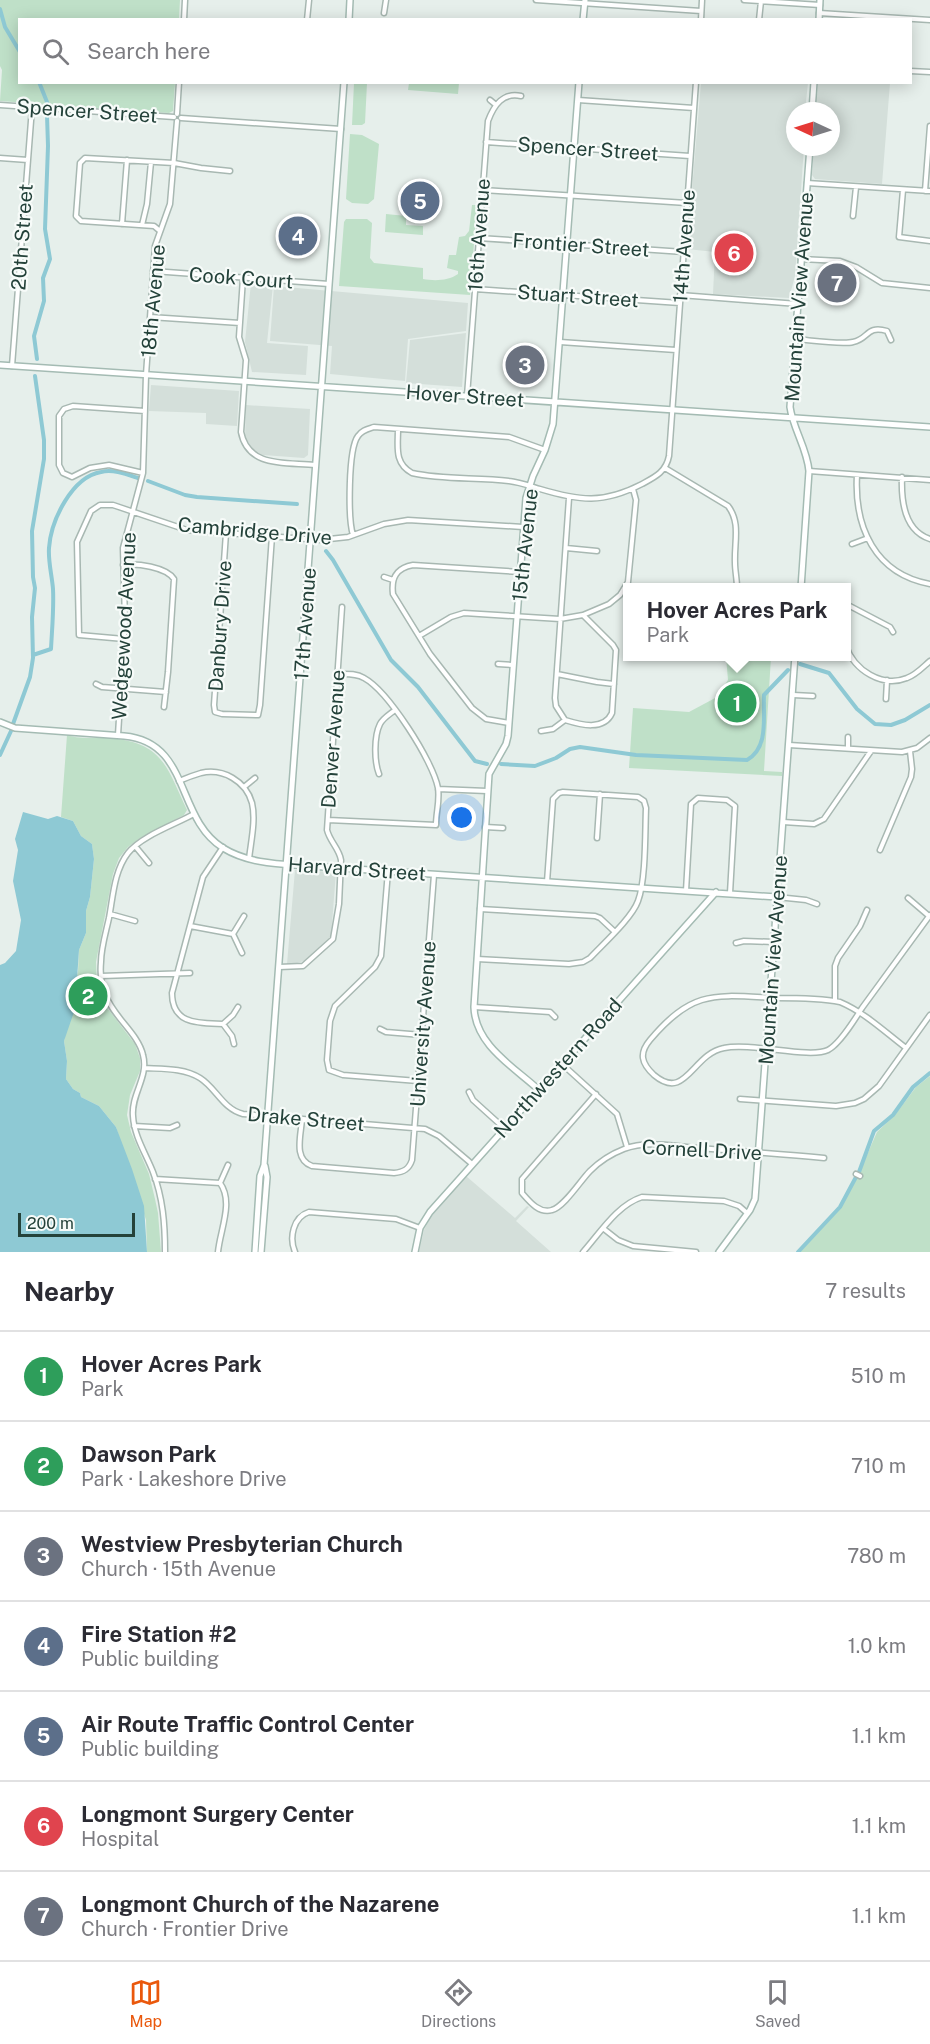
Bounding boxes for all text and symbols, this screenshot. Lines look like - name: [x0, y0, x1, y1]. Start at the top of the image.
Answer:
- search box: [18, 18, 912, 84]
- icon: search: [39, 35, 72, 68]
- text: Search here: [87, 38, 211, 64]
- street label: Spencer Street: [16, 94, 158, 128]
- north arrow: [786, 102, 840, 156]
- street label: Spencer Street: [517, 132, 659, 166]
- pin: 5: [400, 178, 440, 224]
- street label: 16th Avenue: [463, 178, 495, 292]
- street label: 20th Street: [6, 183, 38, 291]
- street label: 14th Avenue: [668, 189, 700, 303]
- street label: Mountain View Avenue: [780, 191, 818, 403]
- pin: 4: [278, 214, 318, 258]
- street label: Frontier Street: [512, 228, 650, 262]
- pin: 6: [714, 230, 754, 276]
- street label: 18th Avenue: [136, 243, 170, 359]
- pin: 7: [818, 260, 856, 306]
- street label: Cook Court: [188, 262, 294, 294]
- street label: Stuart Street: [516, 280, 640, 312]
- pin: 3: [506, 342, 544, 388]
- street label: Hover Street: [405, 380, 525, 412]
- street label: 15th Avenue: [507, 487, 543, 603]
- street label: Cambridge Drive: [177, 512, 333, 550]
- street label: Wedgewood Avenue: [107, 531, 141, 721]
- street label: Danbury Drive: [203, 560, 237, 692]
- street label: 17th Avenue: [289, 567, 321, 681]
- popup: [623, 583, 851, 661]
- text: Hover Acres Park: [647, 597, 827, 623]
- text: Park: [647, 623, 689, 647]
- street label: Denver Avenue: [316, 669, 350, 809]
- pin: 1: [718, 680, 756, 726]
- your location: [447, 803, 476, 832]
- street label: Harvard Street: [287, 852, 427, 886]
- street label: Mountain View Avenue: [754, 854, 792, 1066]
- street label: University Avenue: [405, 940, 441, 1108]
- pin: 2: [68, 974, 107, 1018]
- street label: Northwestern Road: [489, 993, 627, 1143]
- street label: Drake Street: [246, 1102, 366, 1136]
- street label: Cornell Drive: [641, 1135, 763, 1165]
- scale bar: [18, 1210, 135, 1238]
- text: 200 m: [27, 1214, 74, 1233]
- text: Nearby: [24, 1276, 114, 1307]
- text: 7 results: [825, 1279, 906, 1303]
- text: Hover Acres Park: [81, 1351, 262, 1377]
- text: 1: [39, 1364, 48, 1388]
- text: 510 m: [851, 1364, 906, 1388]
- text: Park: [81, 1377, 124, 1401]
- text: Dawson Park: [81, 1441, 217, 1467]
- text: 2: [37, 1454, 50, 1478]
- text: 710 m: [851, 1454, 906, 1478]
- text: Park · Lakeshore Drive: [81, 1467, 287, 1491]
- text: Westview Presbyterian Church: [81, 1531, 403, 1557]
- text: 3: [37, 1544, 50, 1568]
- text: 780 m: [847, 1544, 906, 1568]
- text: Church · 15th Avenue: [81, 1557, 276, 1581]
- text: Fire Station #2: [81, 1621, 236, 1647]
- text: 4: [37, 1634, 50, 1658]
- text: 1.0 km: [848, 1634, 906, 1658]
- text: Public building: [81, 1647, 219, 1671]
- text: Air Route Traffic Control Center: [81, 1711, 414, 1737]
- text: 5: [37, 1724, 50, 1748]
- text: 1.1 km: [852, 1724, 906, 1748]
- text: Public building: [81, 1737, 219, 1761]
- text: Longmont Surgery Center: [81, 1801, 354, 1827]
- text: 6: [37, 1814, 50, 1838]
- text: 1.1 km: [852, 1814, 906, 1838]
- text: Hospital: [81, 1827, 159, 1851]
- text: Longmont Church of the Nazarene: [81, 1891, 439, 1917]
- text: 7: [37, 1904, 50, 1928]
- text: 1.1 km: [852, 1904, 906, 1928]
- text: Church · Frontier Drive: [81, 1917, 289, 1941]
- tab: Map: [129, 1976, 162, 2031]
- tab: Directions: [421, 1976, 496, 2031]
- tab: Saved: [755, 1976, 801, 2031]

